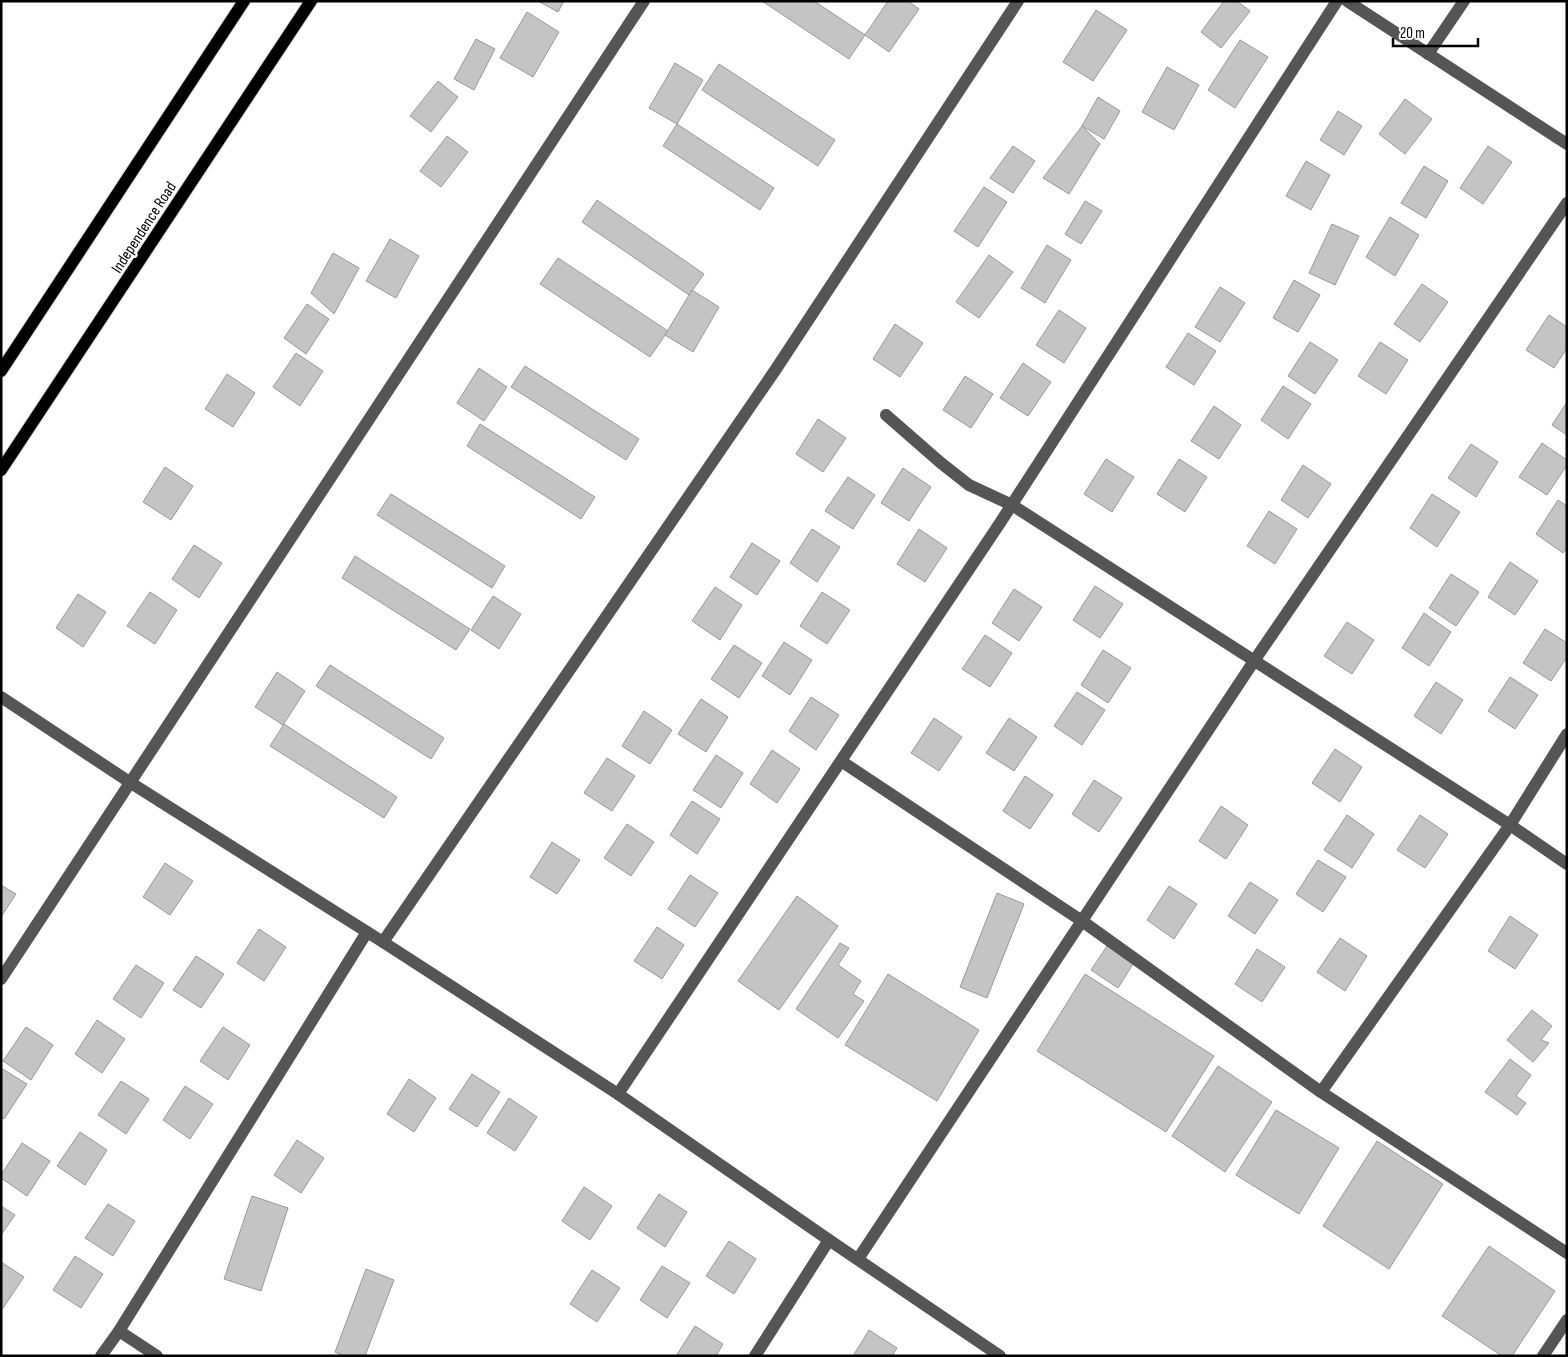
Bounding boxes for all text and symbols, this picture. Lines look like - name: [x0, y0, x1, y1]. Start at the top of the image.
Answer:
- scale bar: [1393, 15, 1478, 47]
- text: 20 m: [1400, 24, 1425, 43]
- street label: Independence Road: [108, 179, 181, 277]

